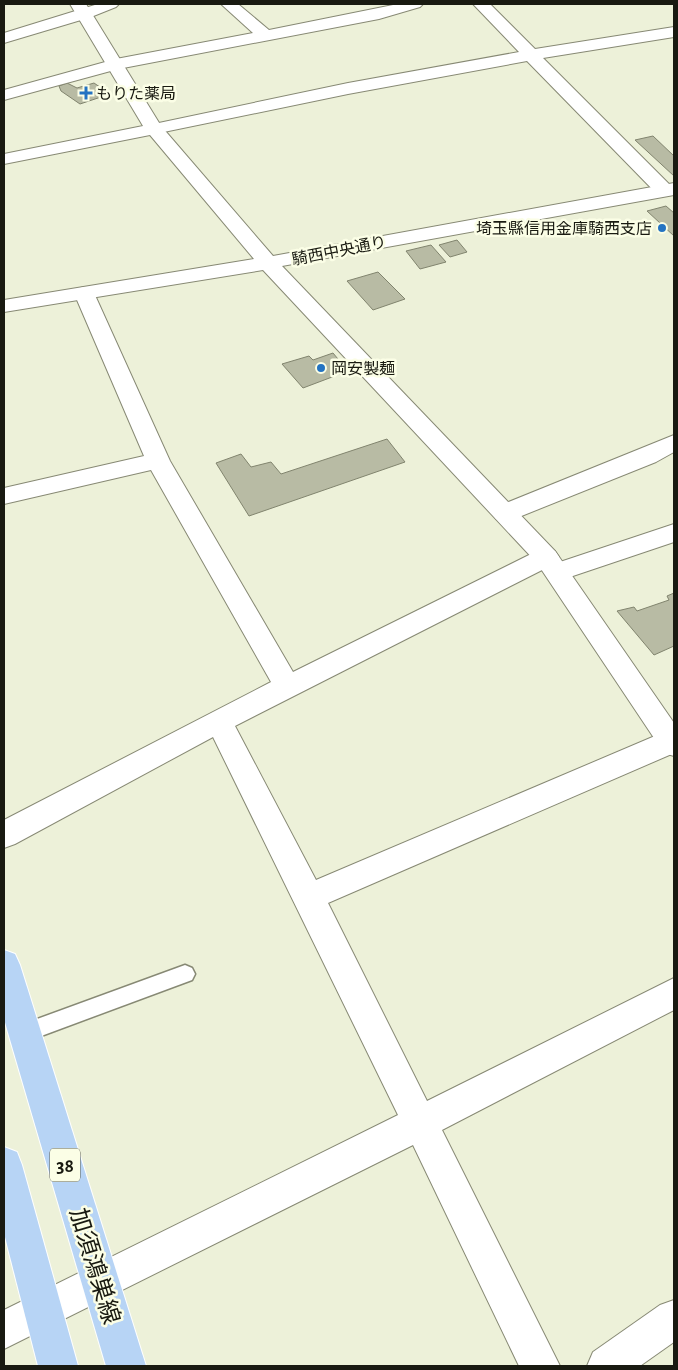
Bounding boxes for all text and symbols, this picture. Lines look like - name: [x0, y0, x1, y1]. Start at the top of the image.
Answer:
- place label: もりた薬局: [96, 85, 176, 102]
- marker: もりた薬局: [80, 87, 92, 99]
- place label: 埼玉縣信用金庫騎西支店: [476, 220, 652, 237]
- marker: 埼玉縣信用金庫騎西支店: [656, 222, 668, 234]
- street label: 騎西中央通り: [290, 233, 388, 268]
- place label: 岡安製麺: [331, 360, 395, 377]
- marker: 岡安製麺: [315, 362, 327, 374]
- road number: 38: [50, 1148, 80, 1182]
- street label: 加須鴻巣線: [65, 1205, 125, 1327]

